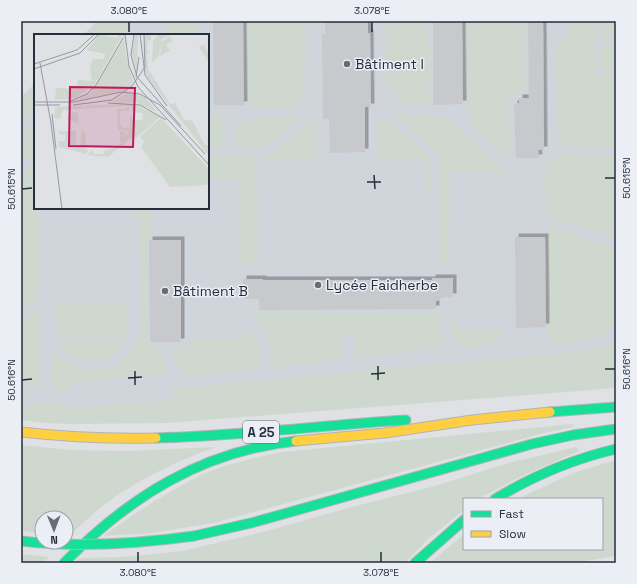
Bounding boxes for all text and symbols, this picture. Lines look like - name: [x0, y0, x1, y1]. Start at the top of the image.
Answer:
- text: 3.080°E: [111, 4, 148, 17]
- text: 3.078°E: [354, 4, 390, 17]
- inset map: [34, 34, 209, 209]
- place label: Bâtiment I: [355, 55, 424, 73]
- marker: Bâtiment I: [342, 59, 352, 69]
- text: 50.615°N: [620, 157, 633, 199]
- text: 50.615°N: [5, 168, 18, 210]
- place label: Lycée Faidherbe: [326, 276, 438, 294]
- marker: Lycée Faidherbe: [313, 280, 323, 290]
- place label: Bâtiment B: [173, 282, 248, 300]
- marker: Bâtiment B: [160, 286, 170, 296]
- text: 50.616°N: [620, 348, 633, 390]
- text: 50.616°N: [5, 359, 18, 401]
- road number: A 25: [243, 421, 279, 443]
- legend: [463, 498, 603, 550]
- text: Fast: [499, 506, 524, 522]
- north arrow: [34, 510, 74, 550]
- text: Slow: [499, 526, 526, 542]
- text: N: [50, 533, 58, 547]
- text: 3.080°E: [120, 566, 157, 579]
- text: 3.078°E: [363, 566, 399, 579]

